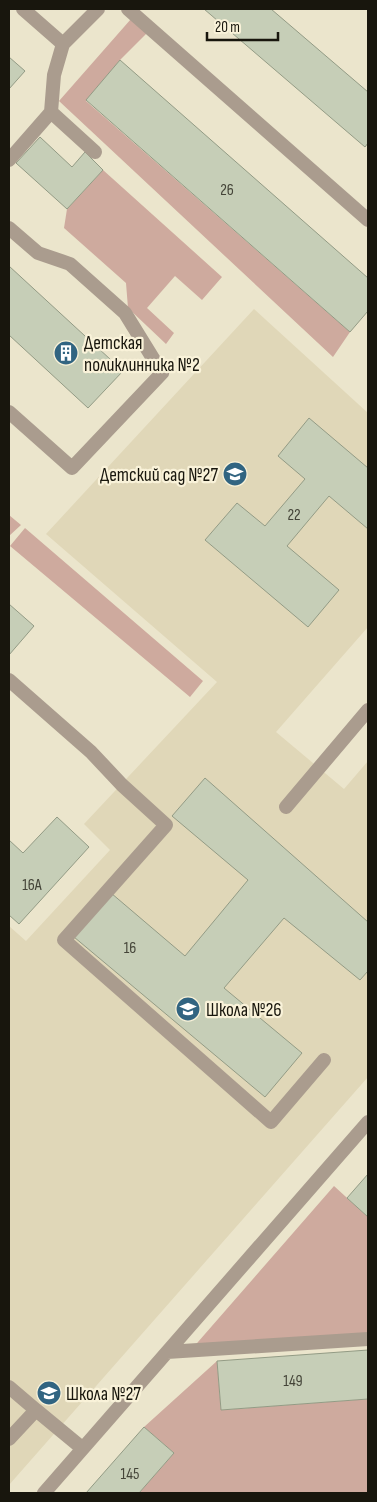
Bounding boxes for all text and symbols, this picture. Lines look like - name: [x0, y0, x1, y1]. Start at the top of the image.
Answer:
- scale bar: [207, 10, 278, 42]
- text: 20 m: [215, 18, 240, 37]
- house number: 26: [220, 181, 234, 200]
- place label: Детская поликлинника №2: [84, 332, 200, 377]
- building icon: Детская поликлинника №2: [53, 340, 79, 366]
- school or university icon: Детский сад №27: [222, 461, 248, 487]
- place label: Детский сад №27: [100, 464, 218, 487]
- house number: 22: [287, 506, 301, 525]
- house number: 16А: [22, 876, 42, 895]
- house number: 16: [124, 939, 136, 958]
- school or university icon: Школа №26: [175, 996, 201, 1022]
- place label: Школа №26: [206, 999, 282, 1022]
- house number: 149: [283, 1372, 303, 1391]
- school or university icon: Школа №27: [36, 1380, 62, 1406]
- place label: Школа №27: [66, 1383, 141, 1406]
- house number: 145: [121, 1465, 139, 1484]

